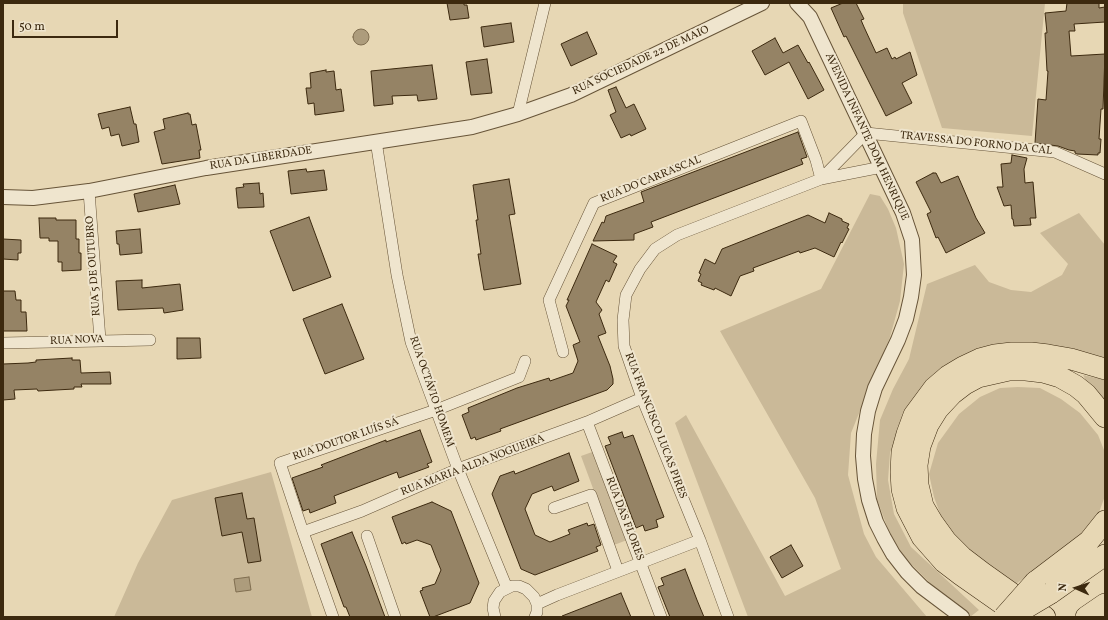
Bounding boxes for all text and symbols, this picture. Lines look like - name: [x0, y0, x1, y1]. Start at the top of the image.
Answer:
- scale bar: [14, 12, 120, 38]
- text: 50 m: [19, 19, 45, 35]
- street label: RUA SOCIEDADE 22 DE MAIO: [570, 23, 712, 99]
- street label: AVENIDA INFANTE DOM HENRIQUE: [821, 51, 911, 223]
- street label: TRAVESSA DO FORNO DA CAL: [899, 129, 1053, 159]
- street label: RUA DA LIBERDADE: [209, 144, 313, 174]
- street label: RUA DO CARRASCAL: [599, 154, 703, 206]
- street label: RUA 5 DE OUTUBRO: [84, 215, 104, 317]
- street label: RUA NOVA: [50, 333, 104, 349]
- street label: RUA OCTÁVIO HOMEM: [406, 335, 456, 449]
- street label: RUA FRANCISCO LUCAS PIRES: [621, 351, 689, 501]
- street label: RUA DOUTOR LUÍS SÁ: [291, 416, 401, 464]
- street label: RUA MARIA ALDA NOGUEIRA: [399, 432, 547, 500]
- street label: RUA DAS FLORES: [602, 475, 646, 563]
- north arrow: [1056, 568, 1096, 608]
- text: N: [1056, 583, 1071, 592]

